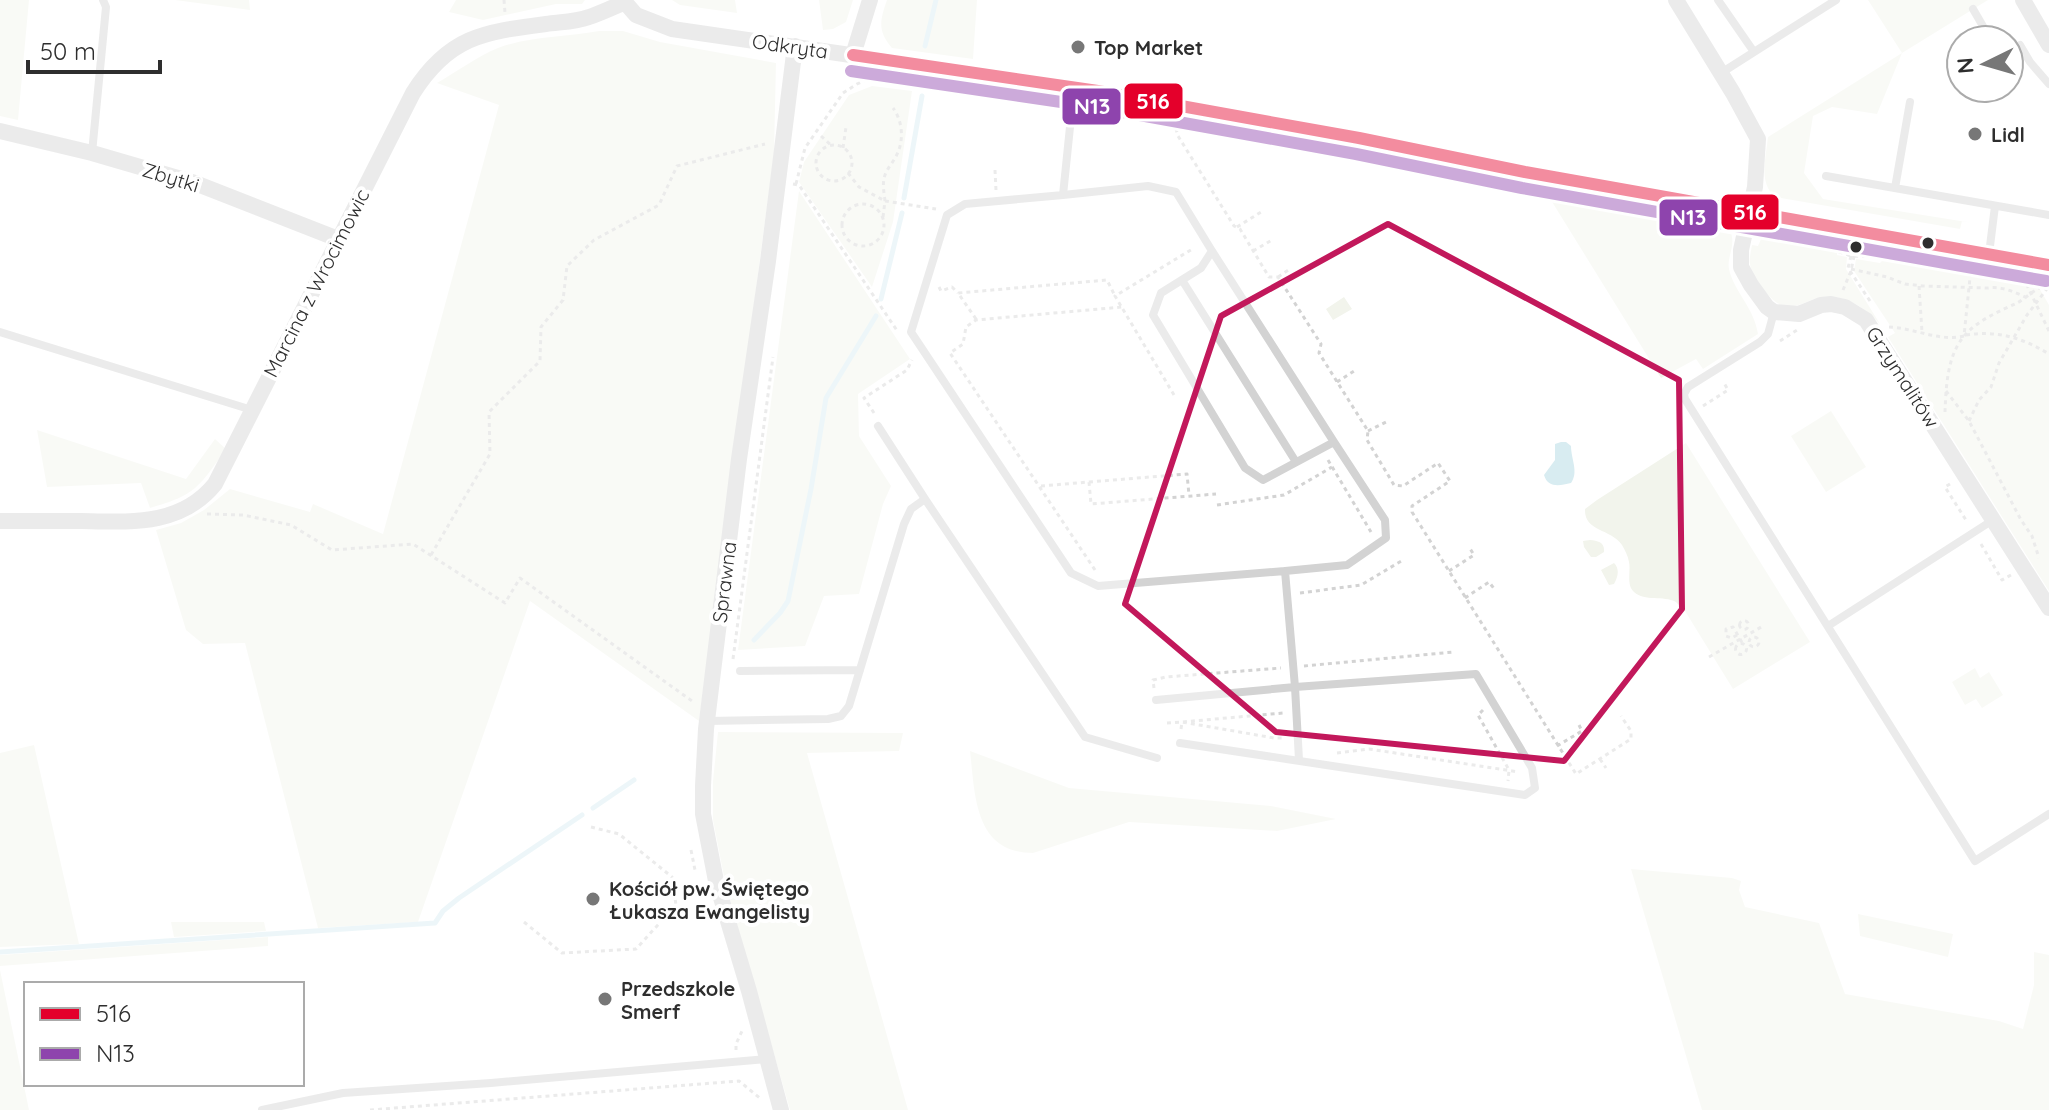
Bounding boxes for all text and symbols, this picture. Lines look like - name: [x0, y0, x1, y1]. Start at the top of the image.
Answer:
- scale bar: [28, 24, 160, 74]
- north arrow: [1945, 24, 2025, 104]
- street label: Odkryta: [750, 28, 830, 64]
- place label: Top Market: [1094, 35, 1203, 60]
- text: 50 m: [40, 36, 96, 66]
- marker: Top Market: [1069, 38, 1087, 56]
- text: N: [1950, 56, 1980, 75]
- line badge: 516: [1123, 82, 1184, 120]
- line badge: N13: [1061, 87, 1122, 126]
- text: 516: [1136, 87, 1170, 115]
- text: N13: [1074, 92, 1110, 120]
- place label: Lidl: [1991, 122, 2025, 147]
- marker: Lidl: [1966, 125, 1984, 143]
- street label: Zbytki: [140, 157, 202, 197]
- street label: Marcina z Wrocimowic: [258, 185, 374, 381]
- line badge: 516: [1720, 193, 1780, 231]
- line badge: N13: [1658, 198, 1719, 237]
- text: 516: [1733, 198, 1767, 226]
- text: N13: [1670, 203, 1706, 231]
- unlabelled marker: [1920, 235, 1936, 251]
- unlabelled marker: [1848, 239, 1864, 255]
- street label: Grzymalitów: [1861, 322, 1945, 432]
- street label: Sprawna: [707, 540, 741, 624]
- place label: Kościół pw. Świętego Łukasza Ewangelisty: [609, 876, 810, 924]
- marker: Kościół pw. Świętego Łukasza Ewangelisty: [584, 890, 602, 908]
- place label: Przedszkole Smerf: [621, 976, 735, 1024]
- legend: [24, 982, 304, 1086]
- marker: Przedszkole Smerf: [596, 990, 614, 1008]
- text: 516: [96, 998, 131, 1028]
- text: N13: [96, 1038, 135, 1068]

